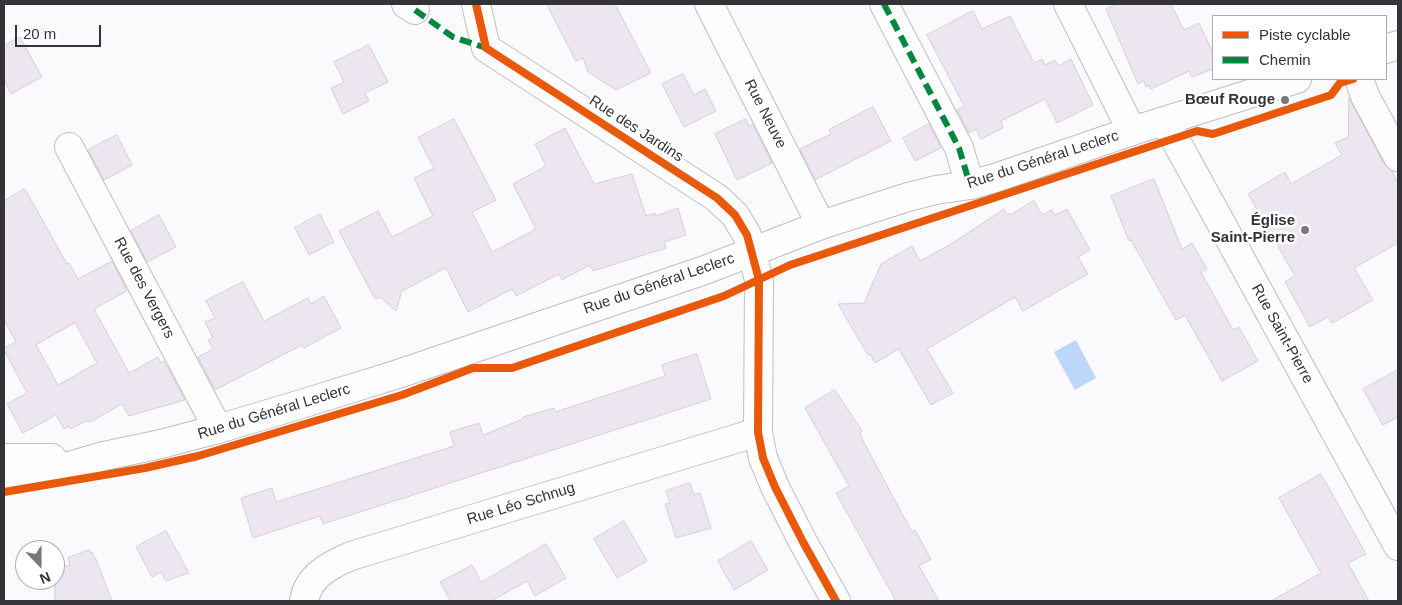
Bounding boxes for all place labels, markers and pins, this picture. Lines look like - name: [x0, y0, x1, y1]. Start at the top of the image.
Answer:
- place label: Bœuf Rouge: [1185, 91, 1275, 109]
- marker: Bœuf Rouge: [1279, 94, 1291, 106]
- place label: Église Saint-Pierre: [1211, 212, 1295, 247]
- marker: Église Saint-Pierre: [1299, 224, 1311, 236]

